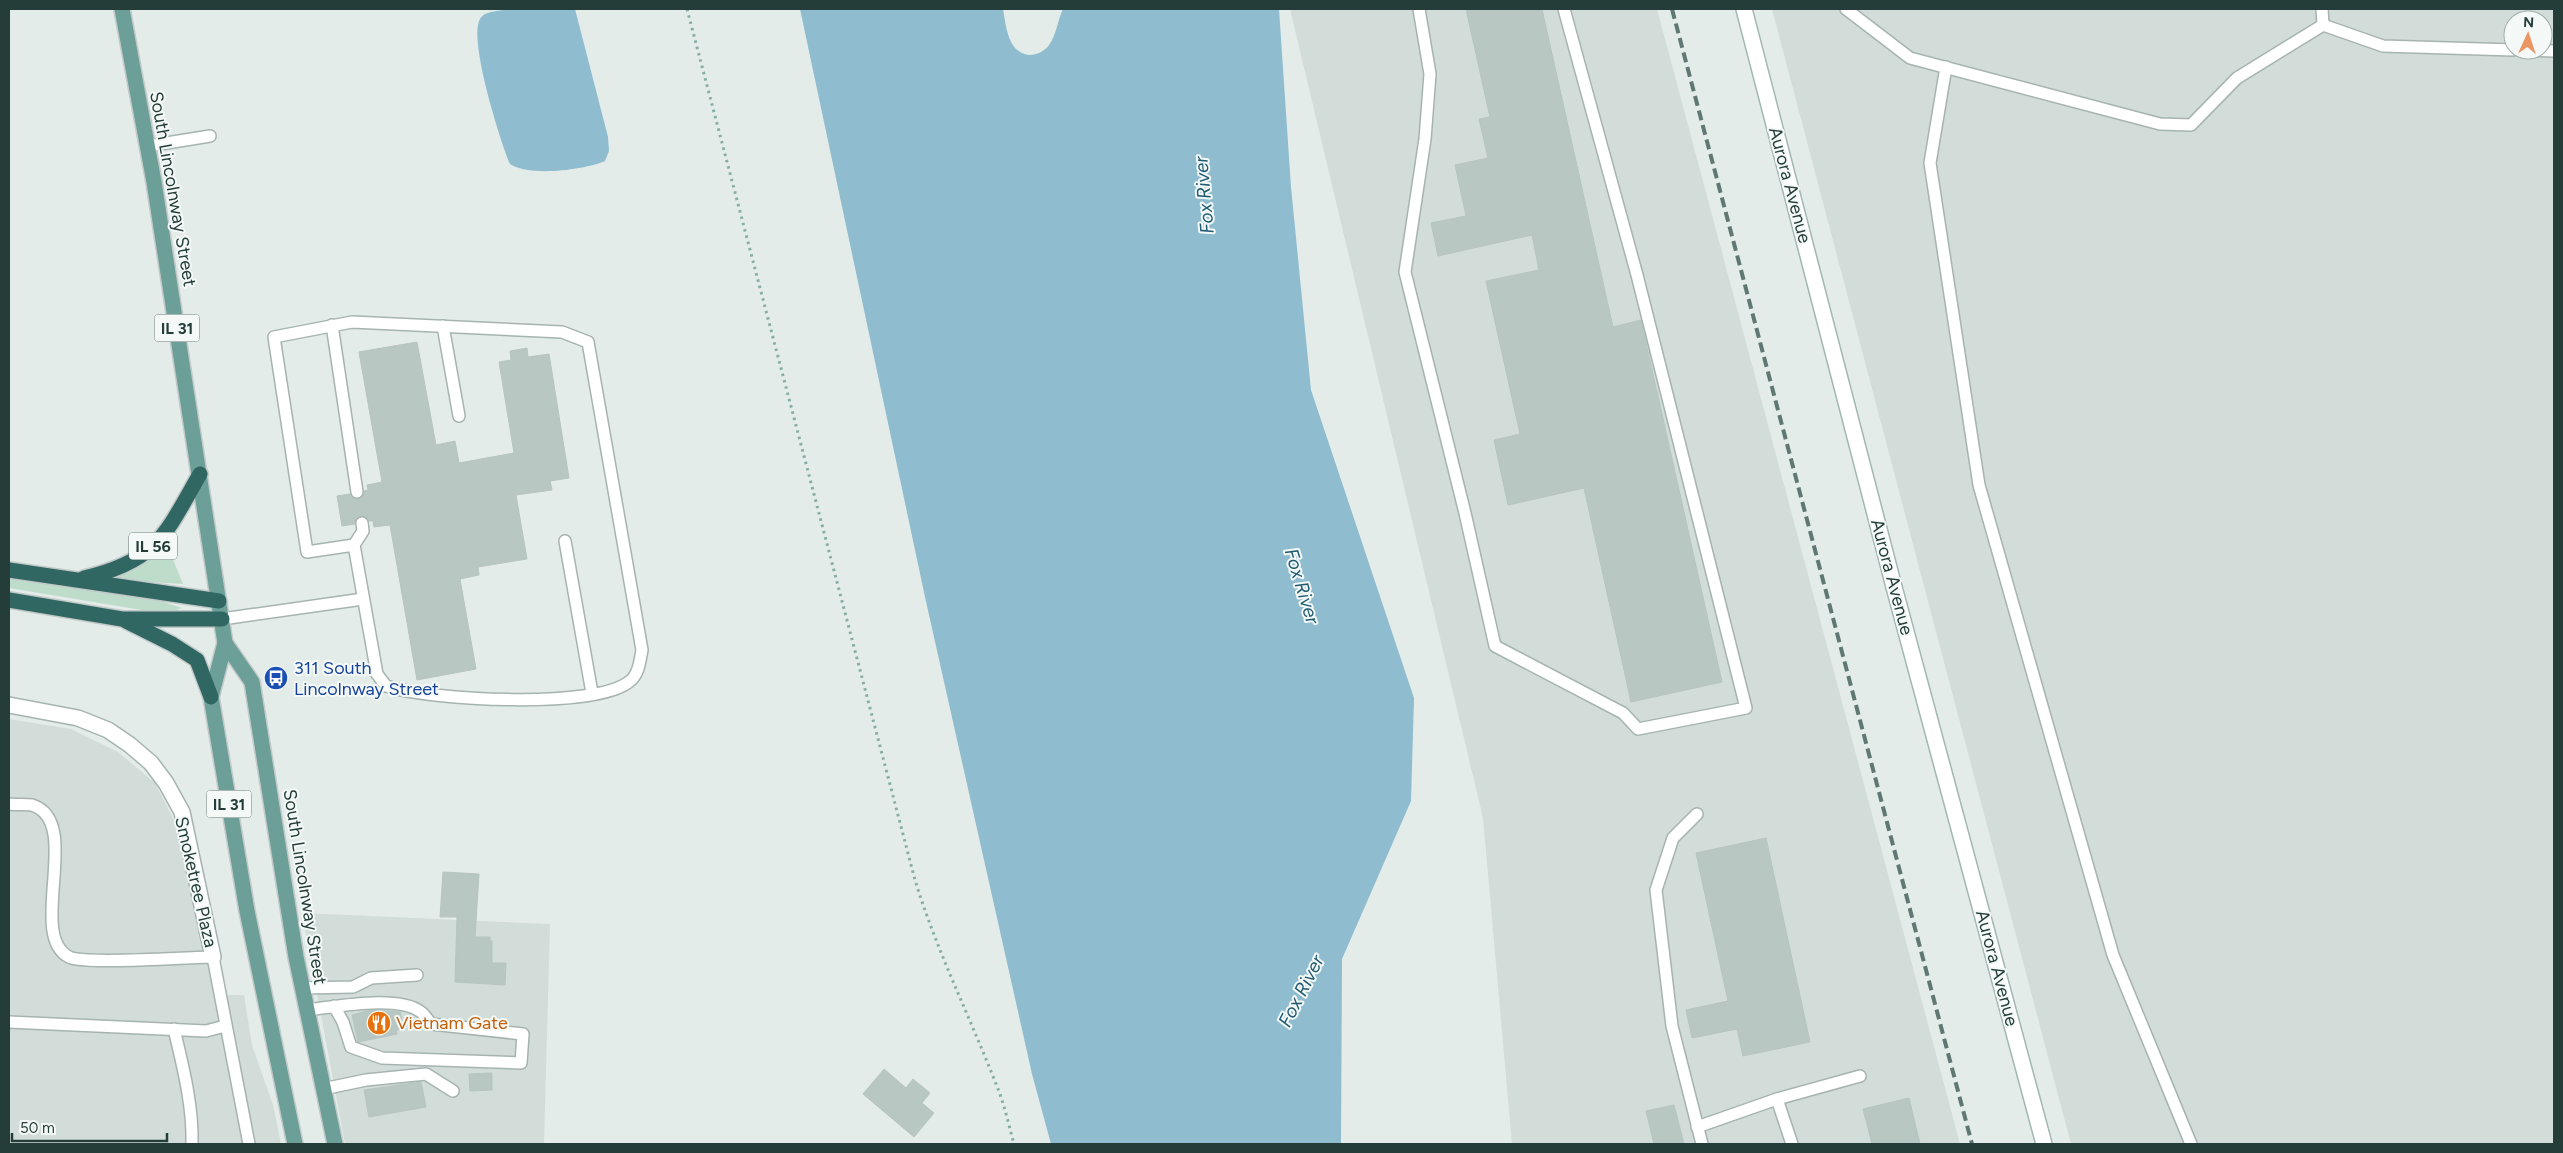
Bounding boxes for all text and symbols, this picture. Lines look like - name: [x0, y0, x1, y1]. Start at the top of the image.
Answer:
- north arrow: [2503, 10, 2553, 60]
- text: N: [2523, 14, 2535, 31]
- street label: South Lincolnway Street: [145, 90, 201, 288]
- street label: Aurora Avenue: [1764, 125, 1816, 246]
- water label: Fox River: [1189, 155, 1219, 235]
- road number: IL 31: [154, 314, 200, 342]
- street label: Aurora Avenue: [1866, 517, 1918, 638]
- road number: IL 56: [129, 532, 177, 560]
- water label: Fox River: [1280, 545, 1325, 627]
- place label: 311 South Lincolnway Street: [294, 657, 439, 700]
- bus stop icon: 311 South Lincolnway Street: [263, 665, 289, 691]
- street label: South Lincolnway Street: [279, 788, 331, 987]
- road number: IL 31: [206, 791, 252, 818]
- street label: Smoketree Plaza: [170, 814, 222, 950]
- street label: Aurora Avenue: [1971, 908, 2023, 1029]
- water label: Fox River: [1273, 951, 1329, 1031]
- restaurant icon: Vietnam Gate: [366, 1010, 392, 1036]
- place label: Vietnam Gate: [396, 1012, 508, 1034]
- scale bar: [12, 1110, 168, 1142]
- text: 50 m: [20, 1119, 55, 1137]

